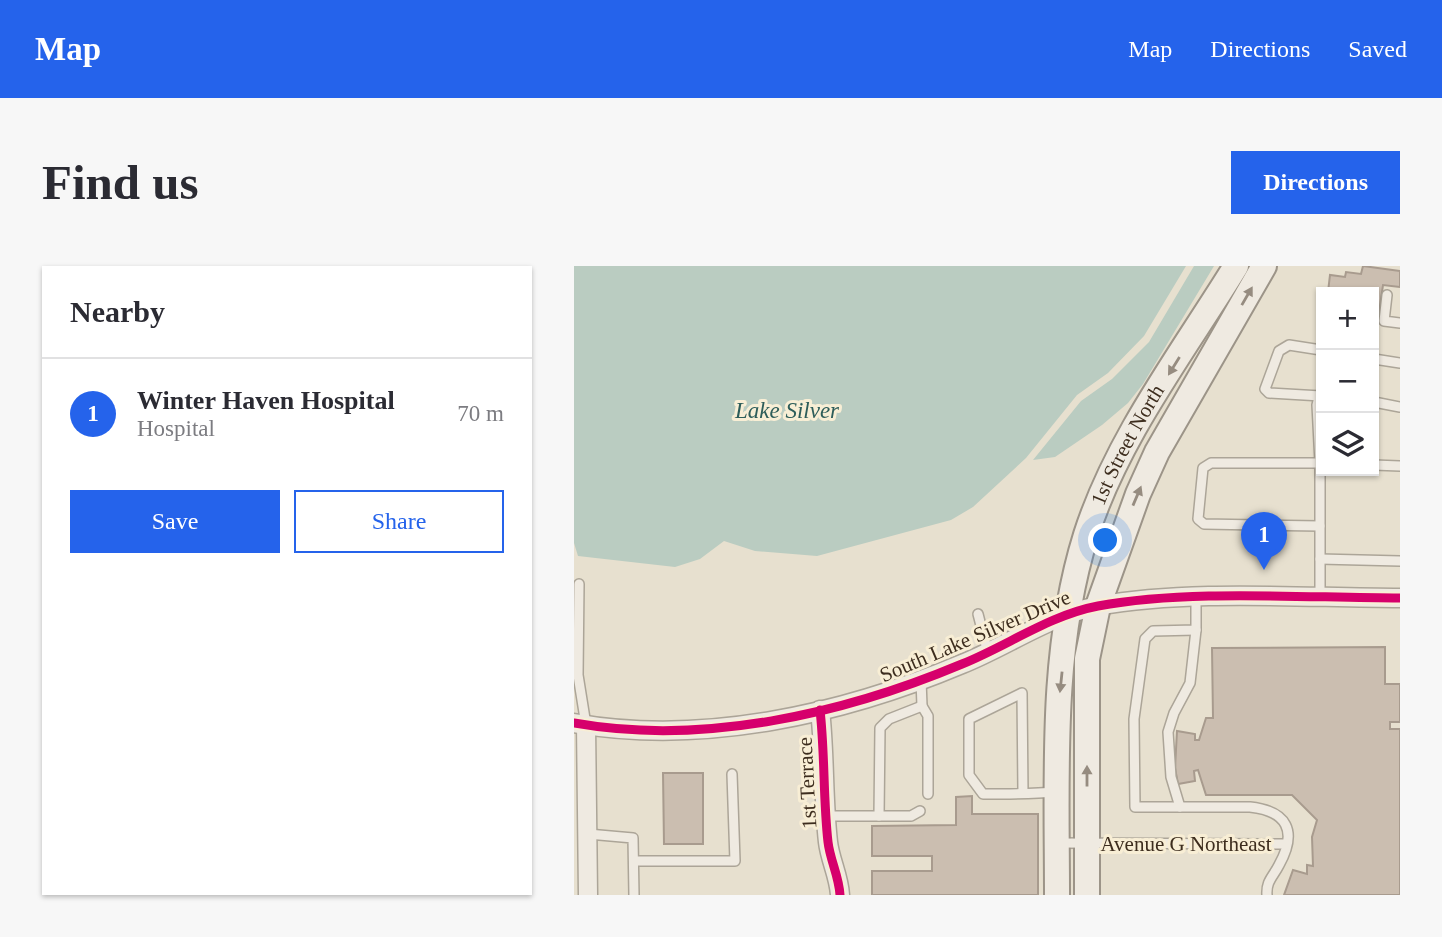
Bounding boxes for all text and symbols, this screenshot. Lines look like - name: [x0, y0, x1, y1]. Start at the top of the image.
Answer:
- text: Map: [35, 31, 101, 67]
- text: Map: [1128, 36, 1172, 62]
- text: Directions: [1210, 36, 1310, 62]
- text: Saved: [1348, 36, 1407, 62]
- button: Directions: [1231, 151, 1400, 214]
- text: Find us: [42, 155, 199, 210]
- one-way arrow: [1241, 287, 1253, 306]
- map controls: [1316, 287, 1379, 476]
- button: +: [1316, 287, 1379, 350]
- text: Nearby: [70, 295, 165, 328]
- button: −: [1316, 350, 1379, 413]
- one-way arrow: [1168, 356, 1181, 375]
- street label: 1st Street North: [1086, 380, 1169, 509]
- text: Winter Haven Hospital: [137, 386, 395, 415]
- water label: Lake Silver: [734, 398, 840, 423]
- text: 1: [87, 401, 99, 426]
- text: 70 m: [457, 401, 504, 426]
- button: layers: [1316, 413, 1379, 476]
- text: Hospital: [137, 416, 215, 441]
- one-way arrow: [1132, 485, 1143, 506]
- button: Save: [70, 490, 280, 553]
- button: Share: [294, 490, 504, 553]
- pin: 1: [1241, 512, 1287, 570]
- your location: [1088, 523, 1122, 557]
- street label: South Lake Silver Drive: [876, 585, 1074, 687]
- one-way arrow: [1056, 672, 1067, 694]
- street label: 1st Terrace: [793, 736, 821, 830]
- one-way arrow: [1081, 765, 1093, 787]
- street label: Avenue G Northeast: [1100, 832, 1272, 856]

